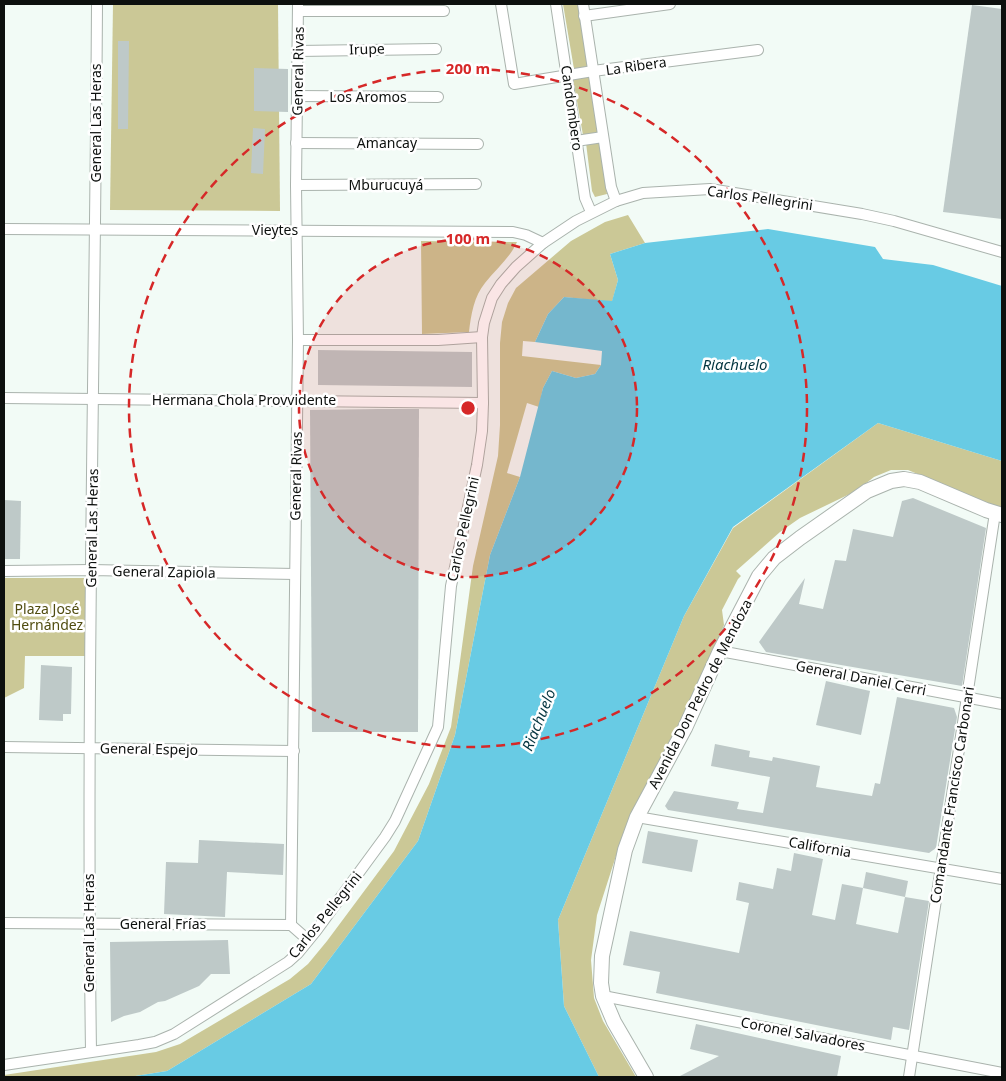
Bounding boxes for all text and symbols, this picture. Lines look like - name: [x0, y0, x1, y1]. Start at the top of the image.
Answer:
- street label: General Rivas: [287, 26, 308, 116]
- street label: Irupe: [349, 38, 385, 59]
- street label: La Ribera: [604, 52, 667, 79]
- text: 200 m: [446, 58, 490, 78]
- street label: General Las Heras: [86, 63, 105, 183]
- street label: Candombero: [557, 64, 588, 152]
- street label: Los Aromos: [329, 87, 407, 106]
- street label: Amancay: [357, 133, 418, 152]
- street label: Mburucuyá: [349, 175, 423, 194]
- street label: Carlos Pellegrini: [706, 181, 814, 214]
- street label: Vieytes: [252, 220, 298, 239]
- text: 100 m: [446, 228, 490, 248]
- water label: Riachuelo: [703, 354, 767, 374]
- street label: Hermana Chola Provvidente: [152, 390, 336, 409]
- centre of rings: [459, 399, 477, 417]
- street label: General Rivas: [285, 431, 306, 521]
- street label: General Las Heras: [81, 468, 102, 588]
- street label: Carlos Pellegrini: [442, 475, 483, 583]
- street label: General Zapiola: [112, 561, 216, 582]
- street label: Avenida Don Pedro de Mendoza: [643, 596, 756, 792]
- park label: Plaza José Hernández: [11, 599, 83, 634]
- street label: General Daniel Cerri: [794, 656, 928, 699]
- street label: Comandante Francisco Carbonari: [925, 685, 978, 905]
- water label: Riachuelo: [517, 686, 560, 753]
- street label: General Espejo: [100, 738, 198, 759]
- street label: California: [787, 832, 853, 861]
- street label: Carlos Pellegrini: [284, 867, 366, 962]
- street label: General Las Heras: [79, 873, 98, 993]
- street label: General Frías: [120, 914, 207, 933]
- street label: Coronel Salvadores: [739, 1012, 867, 1055]

